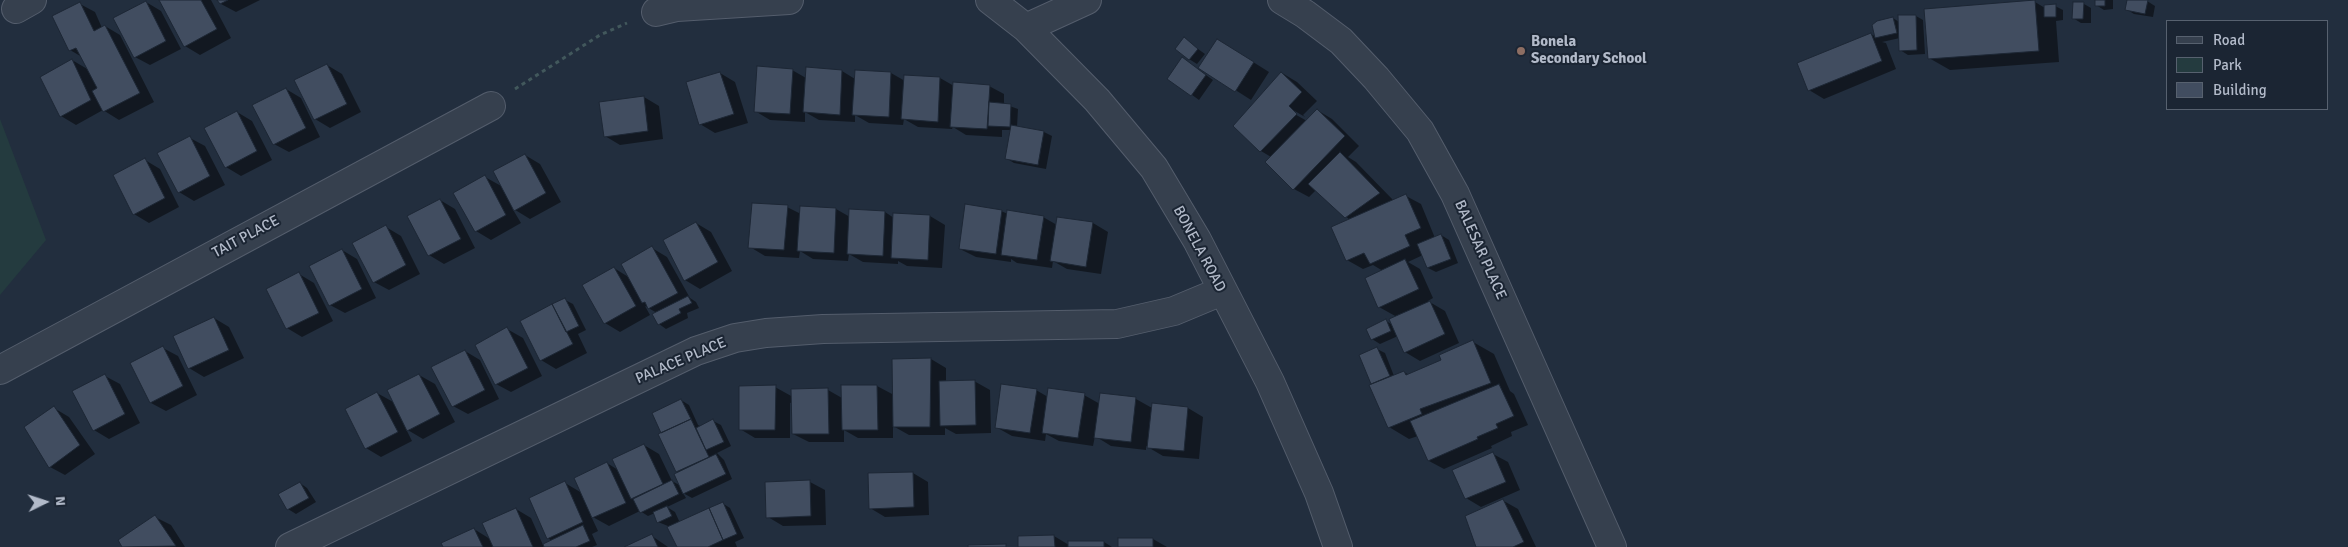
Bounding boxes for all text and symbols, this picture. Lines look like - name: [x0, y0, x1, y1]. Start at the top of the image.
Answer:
- legend: [2166, 20, 2328, 110]
- text: Road: [2213, 31, 2245, 49]
- place label: Bonela Secondary School: [1531, 33, 1647, 68]
- marker: Bonela Secondary School: [1515, 45, 1527, 57]
- text: Park: [2213, 56, 2242, 74]
- text: Building: [2213, 81, 2267, 99]
- street label: BALESAR PLACE: [1450, 197, 1510, 303]
- street label: BONELA ROAD: [1169, 203, 1229, 295]
- street label: TAIT PLACE: [209, 212, 283, 262]
- street label: PALACE PLACE: [633, 334, 729, 388]
- north arrow: [20, 477, 70, 527]
- text: N: [52, 495, 69, 506]

